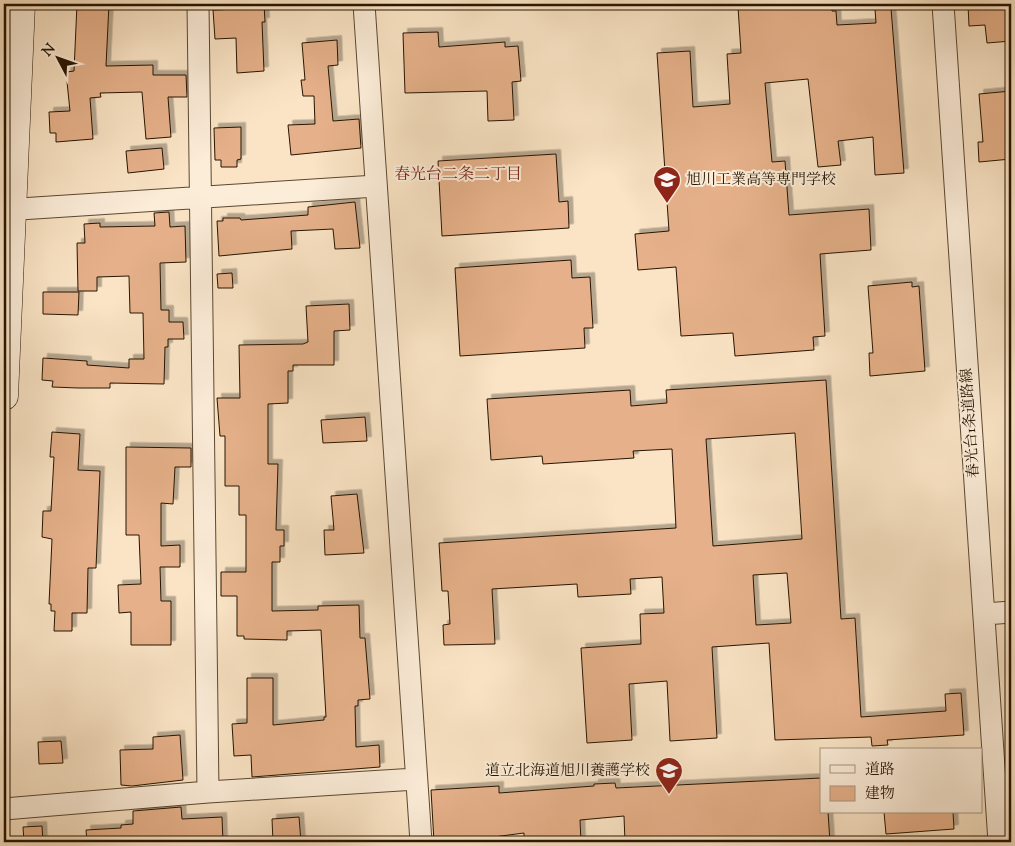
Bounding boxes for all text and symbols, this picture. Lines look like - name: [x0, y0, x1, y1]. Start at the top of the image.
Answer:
- north arrow: [32, 32, 82, 82]
- text: N: [38, 40, 61, 62]
- district label: 春光台二条二丁目: [394, 164, 522, 187]
- school or university icon: 旭川工業高等専門学校: [652, 165, 682, 204]
- place label: 旭川工業高等専門学校: [686, 170, 836, 191]
- street label: 春光台1条道路線: [957, 367, 985, 479]
- legend: [820, 748, 982, 814]
- school or university icon: 道立北海道旭川養護学校: [654, 756, 684, 795]
- text: 道路: [865, 760, 895, 781]
- place label: 道立北海道旭川養護学校: [485, 761, 650, 782]
- text: 建物: [865, 784, 895, 805]

